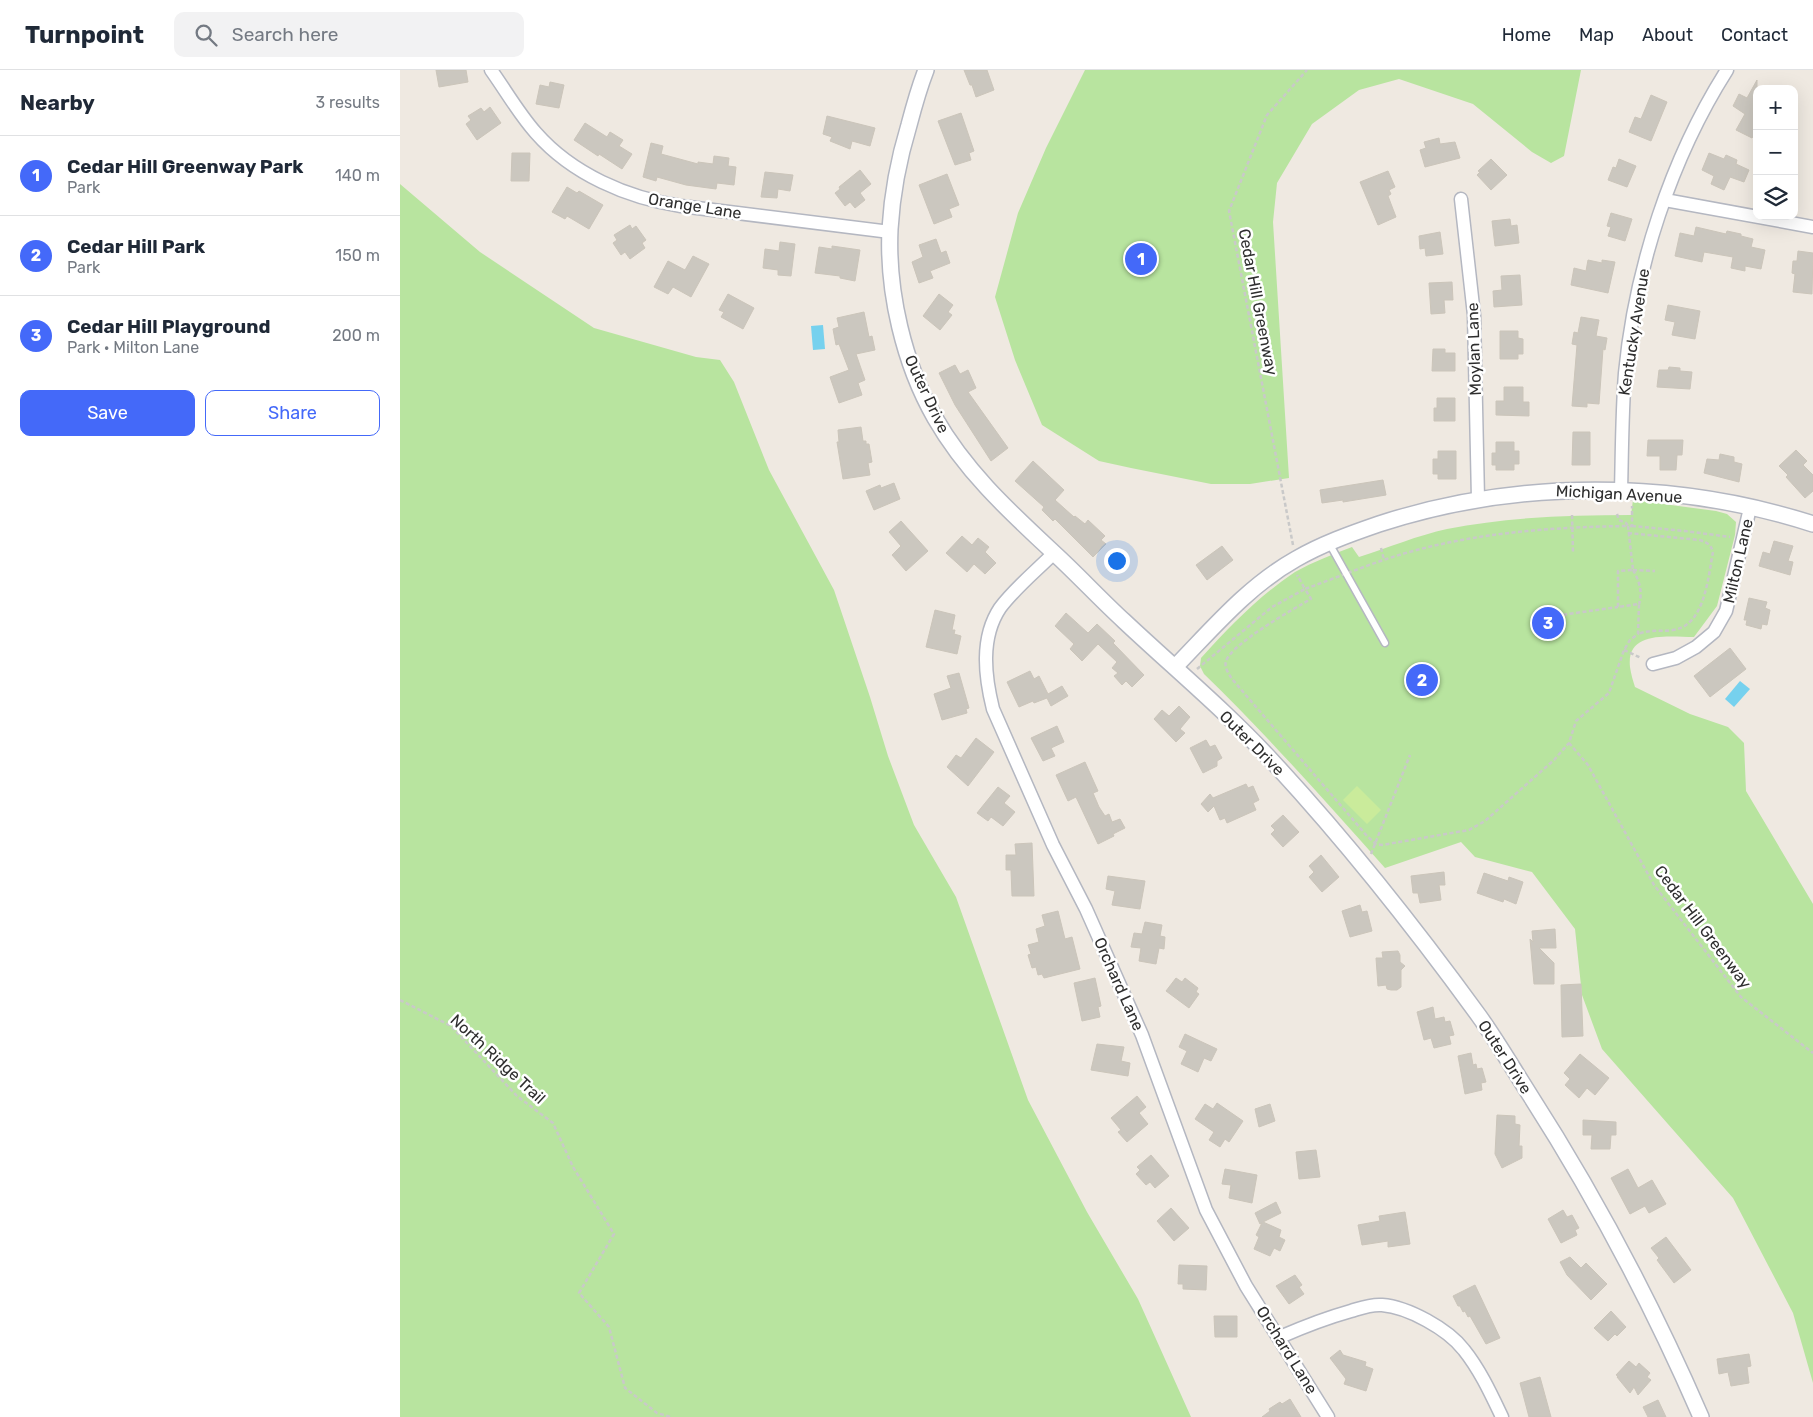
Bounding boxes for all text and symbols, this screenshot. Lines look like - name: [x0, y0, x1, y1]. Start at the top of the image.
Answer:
- search box: [174, 12, 524, 57]
- text: Turnpoint: [25, 21, 144, 49]
- icon: search: [192, 21, 220, 49]
- text: Search here: [232, 23, 338, 46]
- text: Home: [1502, 24, 1551, 46]
- text: Map: [1579, 24, 1614, 46]
- text: About: [1642, 24, 1693, 46]
- text: Contact: [1721, 24, 1788, 46]
- map controls: [1753, 85, 1798, 220]
- button: +: [1753, 85, 1798, 130]
- text: Nearby: [20, 90, 95, 115]
- text: 3 results: [315, 93, 380, 112]
- button: −: [1753, 130, 1798, 175]
- text: Cedar Hill Greenway Park: [67, 155, 303, 178]
- text: 1: [32, 166, 40, 185]
- text: 140 m: [335, 166, 380, 185]
- button: layers: [1753, 175, 1798, 220]
- text: Park: [67, 178, 100, 197]
- street label: Orange Lane: [647, 189, 743, 223]
- street label: Cedar Hill Greenway: [1234, 227, 1282, 377]
- text: Cedar Hill Park: [67, 235, 205, 258]
- pin: 1: [1125, 240, 1157, 278]
- text: 2: [31, 246, 41, 265]
- text: 150 m: [335, 246, 380, 265]
- text: Park: [67, 258, 100, 277]
- street label: Kentucky Avenue: [1615, 267, 1653, 397]
- street label: Moylan Lane: [1463, 302, 1485, 396]
- text: Cedar Hill Playground: [67, 315, 270, 338]
- text: 3: [31, 326, 41, 345]
- text: 200 m: [332, 326, 380, 345]
- text: Park · Milton Lane: [67, 338, 199, 357]
- street label: Outer Drive: [901, 352, 953, 436]
- button: Save: [20, 390, 195, 436]
- button: Share: [205, 390, 380, 436]
- street label: Michigan Avenue: [1555, 481, 1683, 507]
- street label: Milton Lane: [1719, 517, 1757, 605]
- your location: [1104, 548, 1130, 574]
- pin: 3: [1532, 604, 1564, 642]
- pin: 2: [1406, 661, 1438, 699]
- street label: Outer Drive: [1216, 707, 1288, 779]
- street label: Cedar Hill Greenway: [1651, 862, 1756, 992]
- street label: Orchard Lane: [1090, 934, 1148, 1034]
- street label: North Ridge Trail: [447, 1010, 549, 1108]
- street label: Outer Drive: [1474, 1017, 1536, 1097]
- street label: Orchard Lane: [1252, 1303, 1322, 1397]

